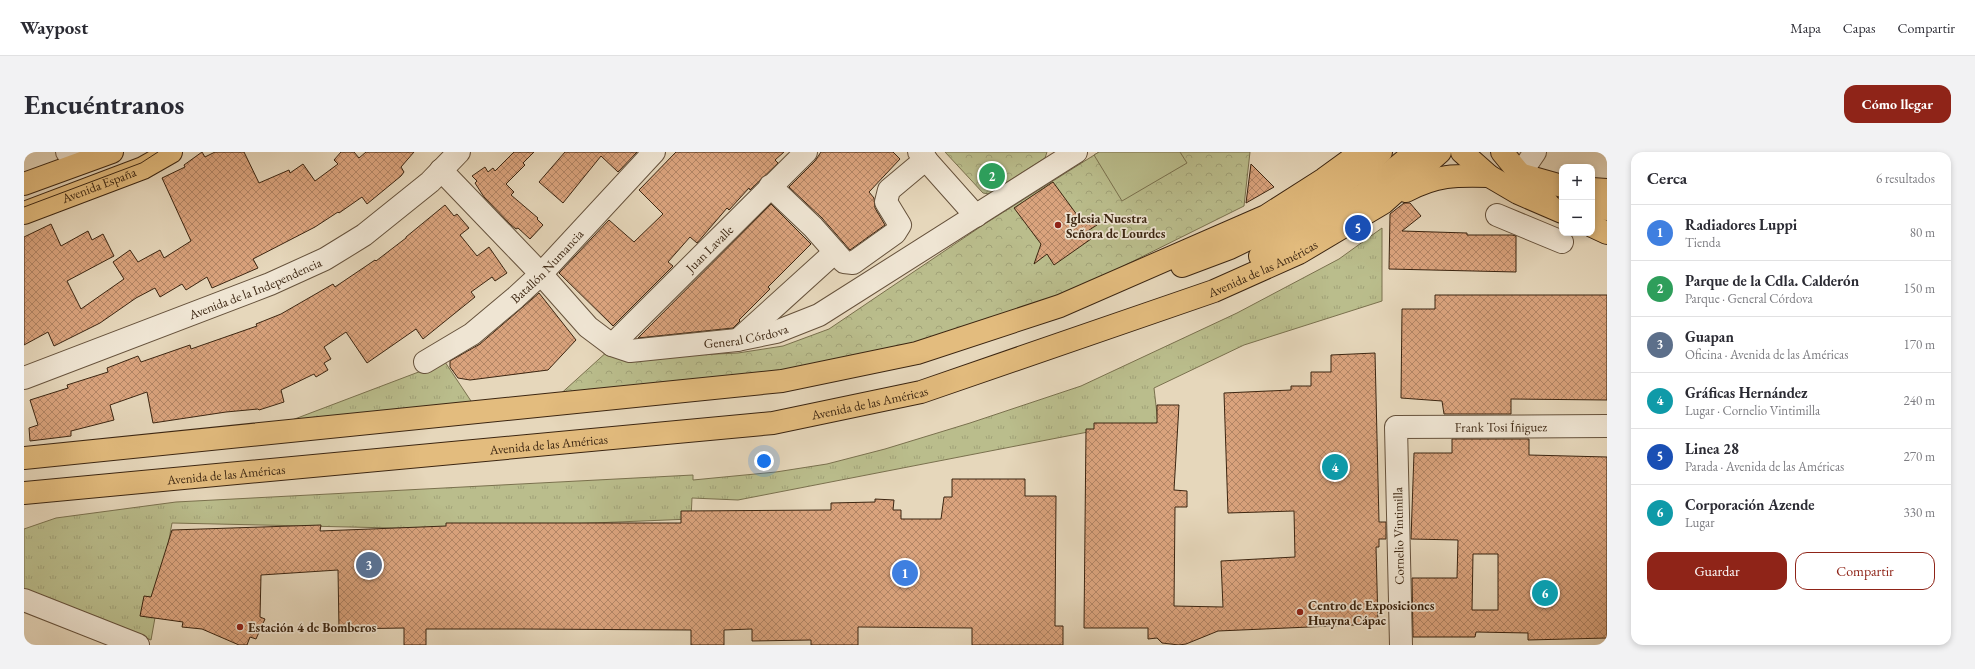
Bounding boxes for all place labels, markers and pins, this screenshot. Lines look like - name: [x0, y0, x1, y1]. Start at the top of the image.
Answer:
- pin: 2: [979, 161, 1005, 191]
- place label: Iglesia Nuestra Señora de Lourdes: [1066, 210, 1166, 242]
- pin: 5: [1345, 213, 1371, 243]
- marker: Iglesia Nuestra Señora de Lourdes: [1053, 220, 1063, 230]
- pin: 4: [1322, 452, 1348, 482]
- pin: 3: [356, 550, 382, 580]
- pin: 1: [892, 558, 918, 588]
- pin: 6: [1532, 578, 1558, 608]
- place label: Centro de Exposiciones Huayna Cápac: [1308, 597, 1435, 629]
- marker: Centro de Exposiciones Huayna Cápac: [1295, 607, 1305, 617]
- place label: Estación 4 de Bomberos: [248, 619, 377, 636]
- marker: Estación 4 de Bomberos: [235, 622, 245, 632]

